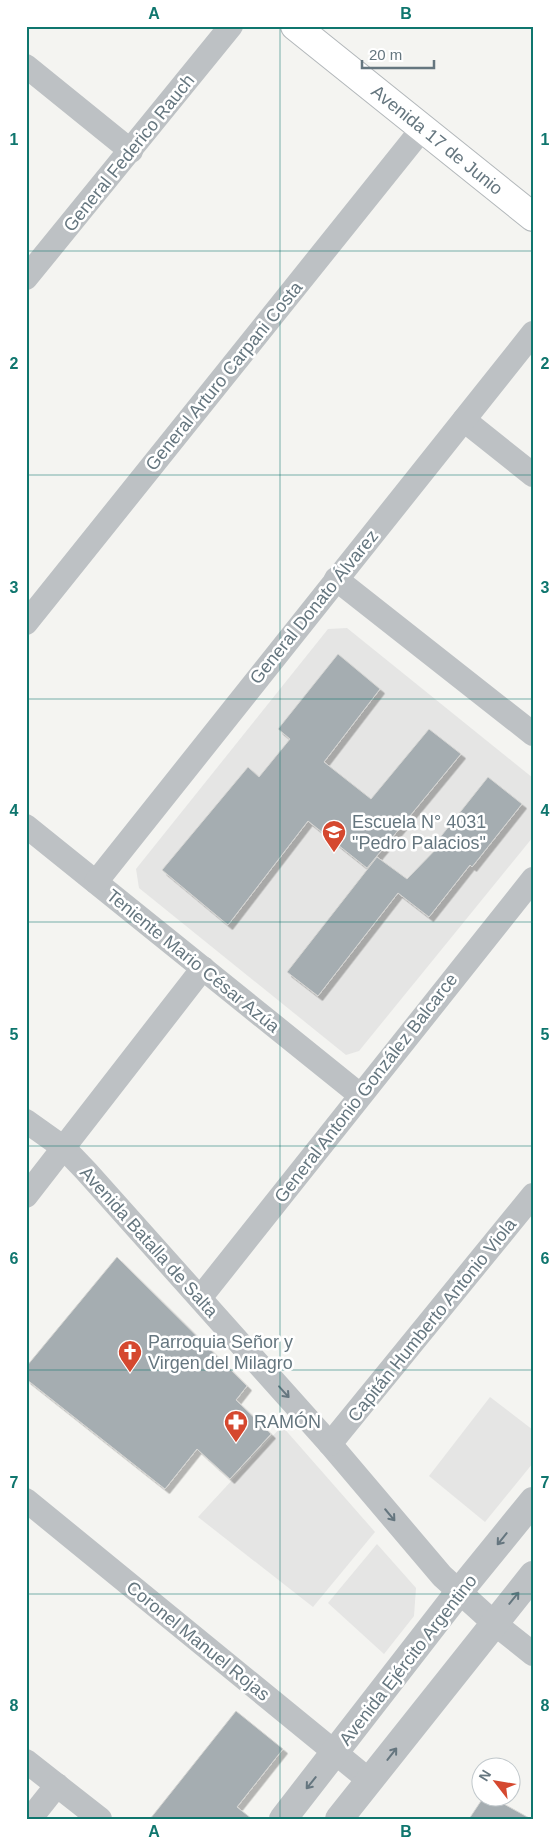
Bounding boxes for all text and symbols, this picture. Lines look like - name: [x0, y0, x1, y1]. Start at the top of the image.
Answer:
- text: A: [148, 5, 160, 22]
- text: B: [400, 5, 412, 22]
- scale bar: [362, 38, 434, 70]
- text: 20 m: [369, 46, 402, 63]
- street label: General Federico Rauch: [60, 71, 198, 235]
- street label: Avenida 17 de Junio: [367, 81, 507, 199]
- text: 1: [10, 131, 19, 148]
- text: 1: [541, 131, 550, 148]
- street label: General Arturo Carpani Costa: [142, 277, 307, 474]
- text: 2: [10, 355, 19, 372]
- text: 2: [541, 355, 550, 372]
- street label: General Donato Álvarez: [246, 526, 382, 688]
- text: 3: [10, 579, 19, 596]
- text: 3: [541, 579, 550, 596]
- text: 4: [10, 802, 19, 819]
- text: 4: [541, 802, 550, 819]
- place label: Escuela N° 4031 "Pedro Palacios": [352, 812, 486, 853]
- school or university icon: Escuela N° 4031 "Pedro Palacios": [321, 819, 347, 853]
- street label: Teniente Mario César Azúa: [103, 885, 284, 1037]
- street label: General Antonio González Balcarce: [270, 969, 462, 1207]
- text: 5: [10, 1026, 19, 1043]
- text: 5: [541, 1026, 550, 1043]
- street label: Avenida Batalla de Salta: [76, 1163, 223, 1322]
- street label: Capitán Humberto Antonio Viola: [344, 1214, 521, 1426]
- text: 6: [10, 1250, 19, 1267]
- text: 6: [541, 1250, 550, 1267]
- place label: Parroquia Señor y Virgen del Milagro: [148, 1332, 293, 1373]
- church icon: Parroquia Señor y Virgen del Milagro: [117, 1339, 143, 1373]
- one-way arrow: [278, 1386, 290, 1399]
- pharmacy icon: RAMÓN: [223, 1409, 249, 1443]
- place label: RAMÓN: [254, 1411, 321, 1432]
- text: 7: [10, 1474, 19, 1491]
- text: 7: [541, 1474, 550, 1491]
- one-way arrow: [385, 1508, 396, 1521]
- one-way arrow: [497, 1532, 508, 1545]
- street label: Avenida Ejército Argentino: [335, 1571, 481, 1749]
- street label: Coronel Manuel Rojas: [123, 1577, 273, 1705]
- one-way arrow: [508, 1592, 519, 1605]
- text: 8: [10, 1697, 19, 1714]
- text: 8: [541, 1697, 550, 1714]
- one-way arrow: [386, 1748, 397, 1761]
- north arrow: [472, 1758, 522, 1808]
- text: N: [475, 1767, 494, 1784]
- one-way arrow: [306, 1776, 317, 1789]
- text: A: [148, 1823, 160, 1840]
- text: B: [400, 1823, 412, 1840]

